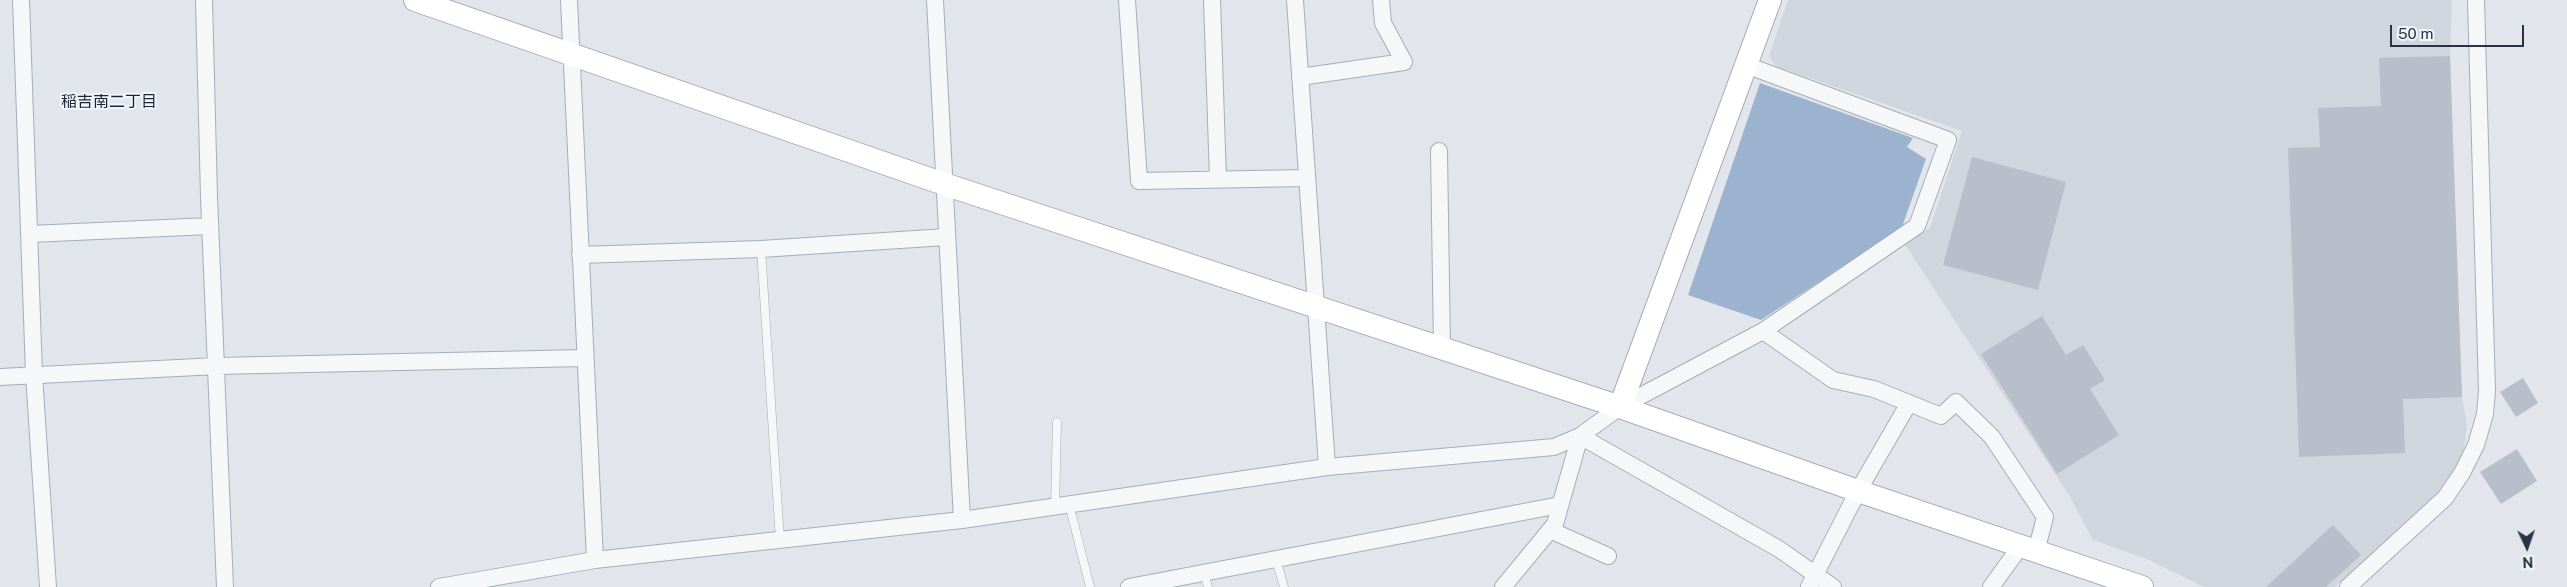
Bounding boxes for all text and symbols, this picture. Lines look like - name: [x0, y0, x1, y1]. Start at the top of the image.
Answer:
- scale bar: [2392, 15, 2526, 47]
- text: 50 m: [2398, 25, 2433, 42]
- district label: 稲吉南二丁目: [61, 92, 157, 112]
- north arrow: [2502, 522, 2552, 572]
- text: N: [2522, 554, 2534, 570]

